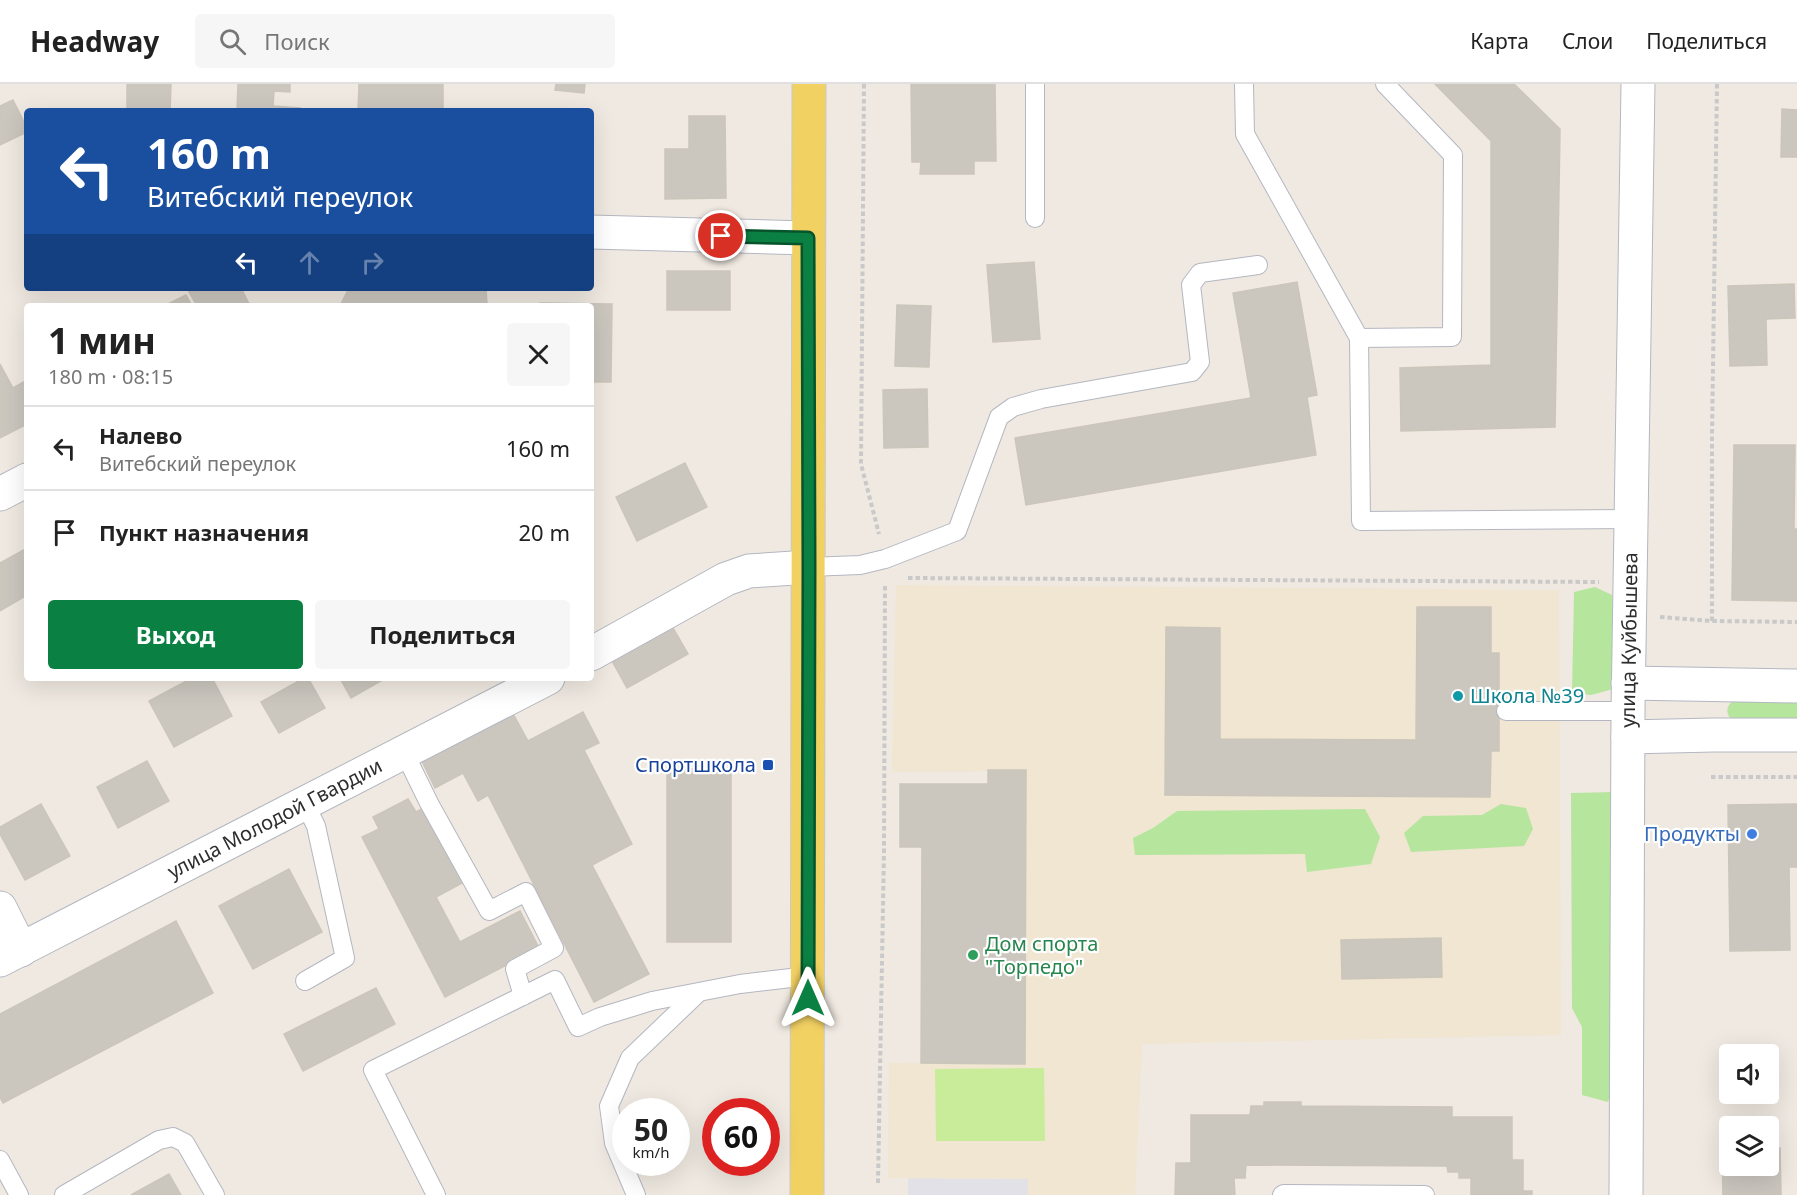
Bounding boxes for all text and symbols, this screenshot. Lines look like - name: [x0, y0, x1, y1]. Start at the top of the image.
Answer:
- search box: [195, 14, 615, 68]
- text: Headway: [30, 22, 159, 60]
- icon: search: [216, 25, 249, 58]
- text: Поиск: [264, 26, 330, 56]
- text: Карта: [1470, 27, 1529, 55]
- text: Слои: [1562, 27, 1613, 55]
- text: Поделиться: [1646, 27, 1767, 55]
- text: 160 m: [147, 124, 271, 181]
- icon: left: [48, 132, 126, 210]
- text: Витебский переулок: [147, 178, 413, 215]
- pin: [695, 210, 746, 261]
- icon: arrive: [704, 219, 737, 252]
- icon: left: [230, 246, 263, 279]
- icon: ahead: [293, 246, 326, 279]
- icon: right: [356, 246, 389, 279]
- text: 1 мин: [48, 316, 156, 365]
- button: close: [507, 323, 570, 386]
- text: 180 m · 08:15: [48, 363, 173, 390]
- text: Налево: [99, 420, 182, 450]
- icon: left: [48, 432, 81, 465]
- text: 160 m: [506, 433, 570, 463]
- text: Витебский переулок: [99, 450, 296, 477]
- icon: arrive: [48, 516, 81, 549]
- text: Пункт назначения: [99, 517, 309, 547]
- text: 20 m: [519, 517, 570, 547]
- street label: улица Куйбышева: [1614, 552, 1644, 728]
- button: Выход: [48, 600, 303, 669]
- button: Поделиться: [315, 600, 570, 669]
- place label: Школа №39: [1470, 682, 1584, 709]
- marker: Школа №39: [1451, 689, 1465, 703]
- place label: Спортшкола: [635, 751, 756, 778]
- street label: улица Молодой Гвардии: [163, 752, 387, 885]
- marker: Спортшкола: [761, 758, 775, 772]
- place label: Продукты: [1644, 820, 1740, 847]
- marker: Продукты: [1745, 827, 1759, 841]
- place label: Дом спорта "Торпедо": [985, 930, 1098, 980]
- marker: Дом спорта "Торпедо": [966, 948, 980, 962]
- position arrow: [776, 966, 840, 1030]
- map controls: [1719, 1044, 1779, 1176]
- button: sound: [1719, 1044, 1779, 1104]
- speed limit sign: 60: [702, 1098, 780, 1176]
- text: 50: [634, 1109, 668, 1150]
- button: layers: [1719, 1116, 1779, 1176]
- text: km/h: [633, 1142, 669, 1162]

